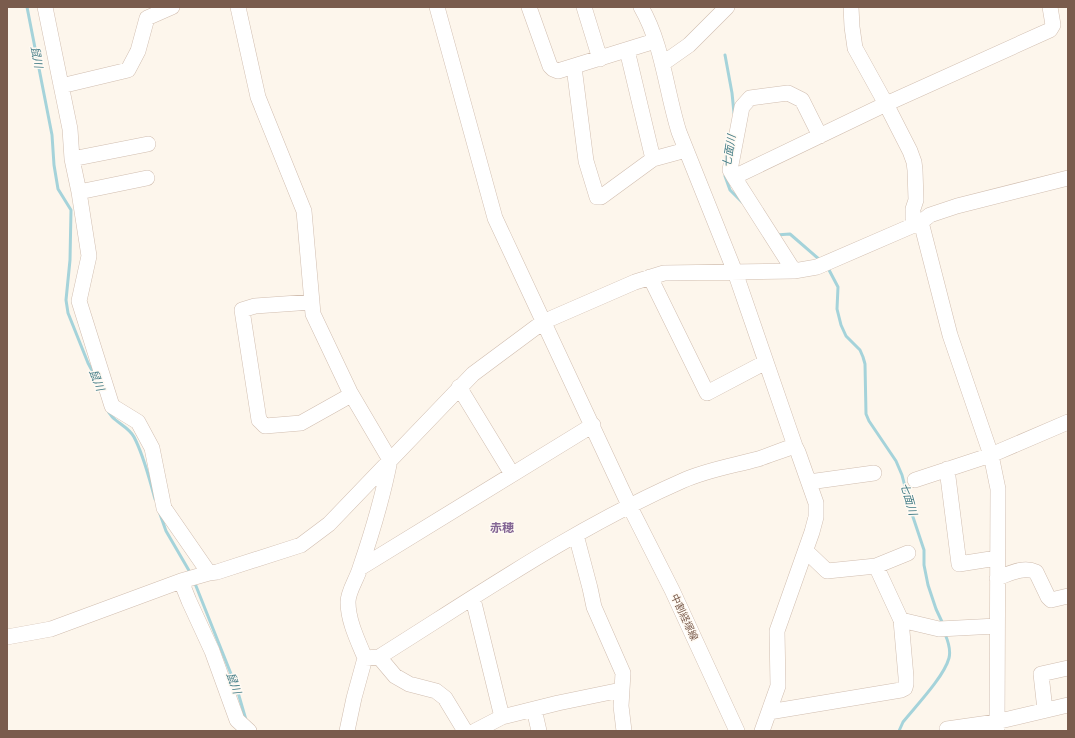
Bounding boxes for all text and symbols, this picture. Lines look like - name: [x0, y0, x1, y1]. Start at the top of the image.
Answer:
- water label: 鼠川: [27, 45, 46, 70]
- water label: 七面川: [720, 133, 740, 169]
- water label: 鼠川: [85, 367, 108, 394]
- water label: 七面川: [897, 481, 921, 518]
- district label: 赤穂: [490, 520, 514, 536]
- street label: 中割経塚線: [667, 592, 701, 643]
- water label: 鼠川: [223, 670, 245, 697]

